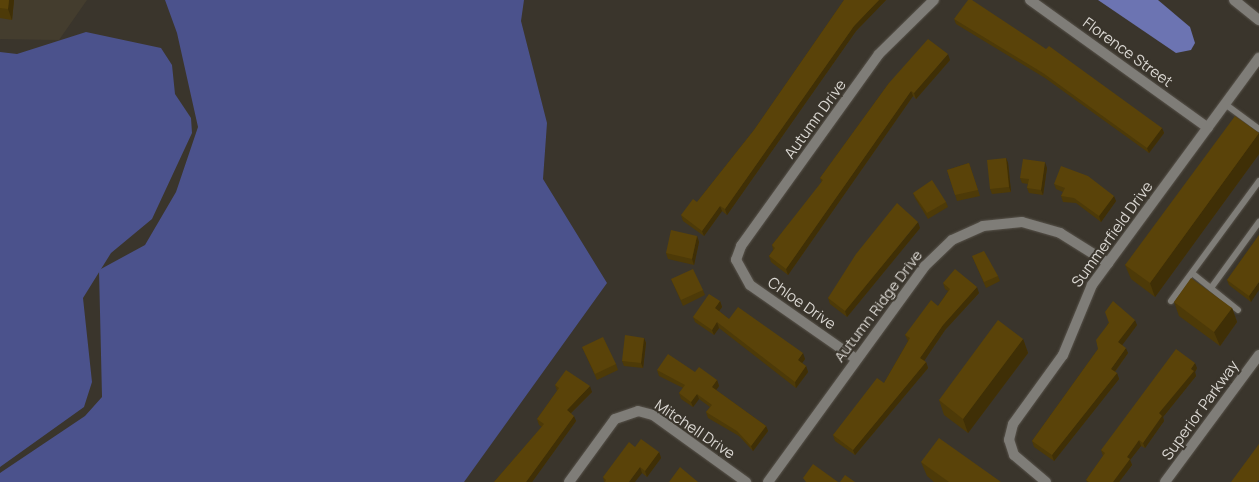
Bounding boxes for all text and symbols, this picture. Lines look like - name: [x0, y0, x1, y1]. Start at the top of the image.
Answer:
- street label: Florence Street: [1080, 13, 1176, 91]
- street label: Autumn Drive: [780, 76, 850, 162]
- street label: Summerfield Drive: [1068, 178, 1156, 290]
- street label: Autumn Ridge Drive: [830, 246, 926, 366]
- street label: Chloe Drive: [765, 273, 839, 333]
- street label: Superior Parkway: [1158, 357, 1242, 463]
- street label: Mitchell Drive: [651, 396, 739, 462]

